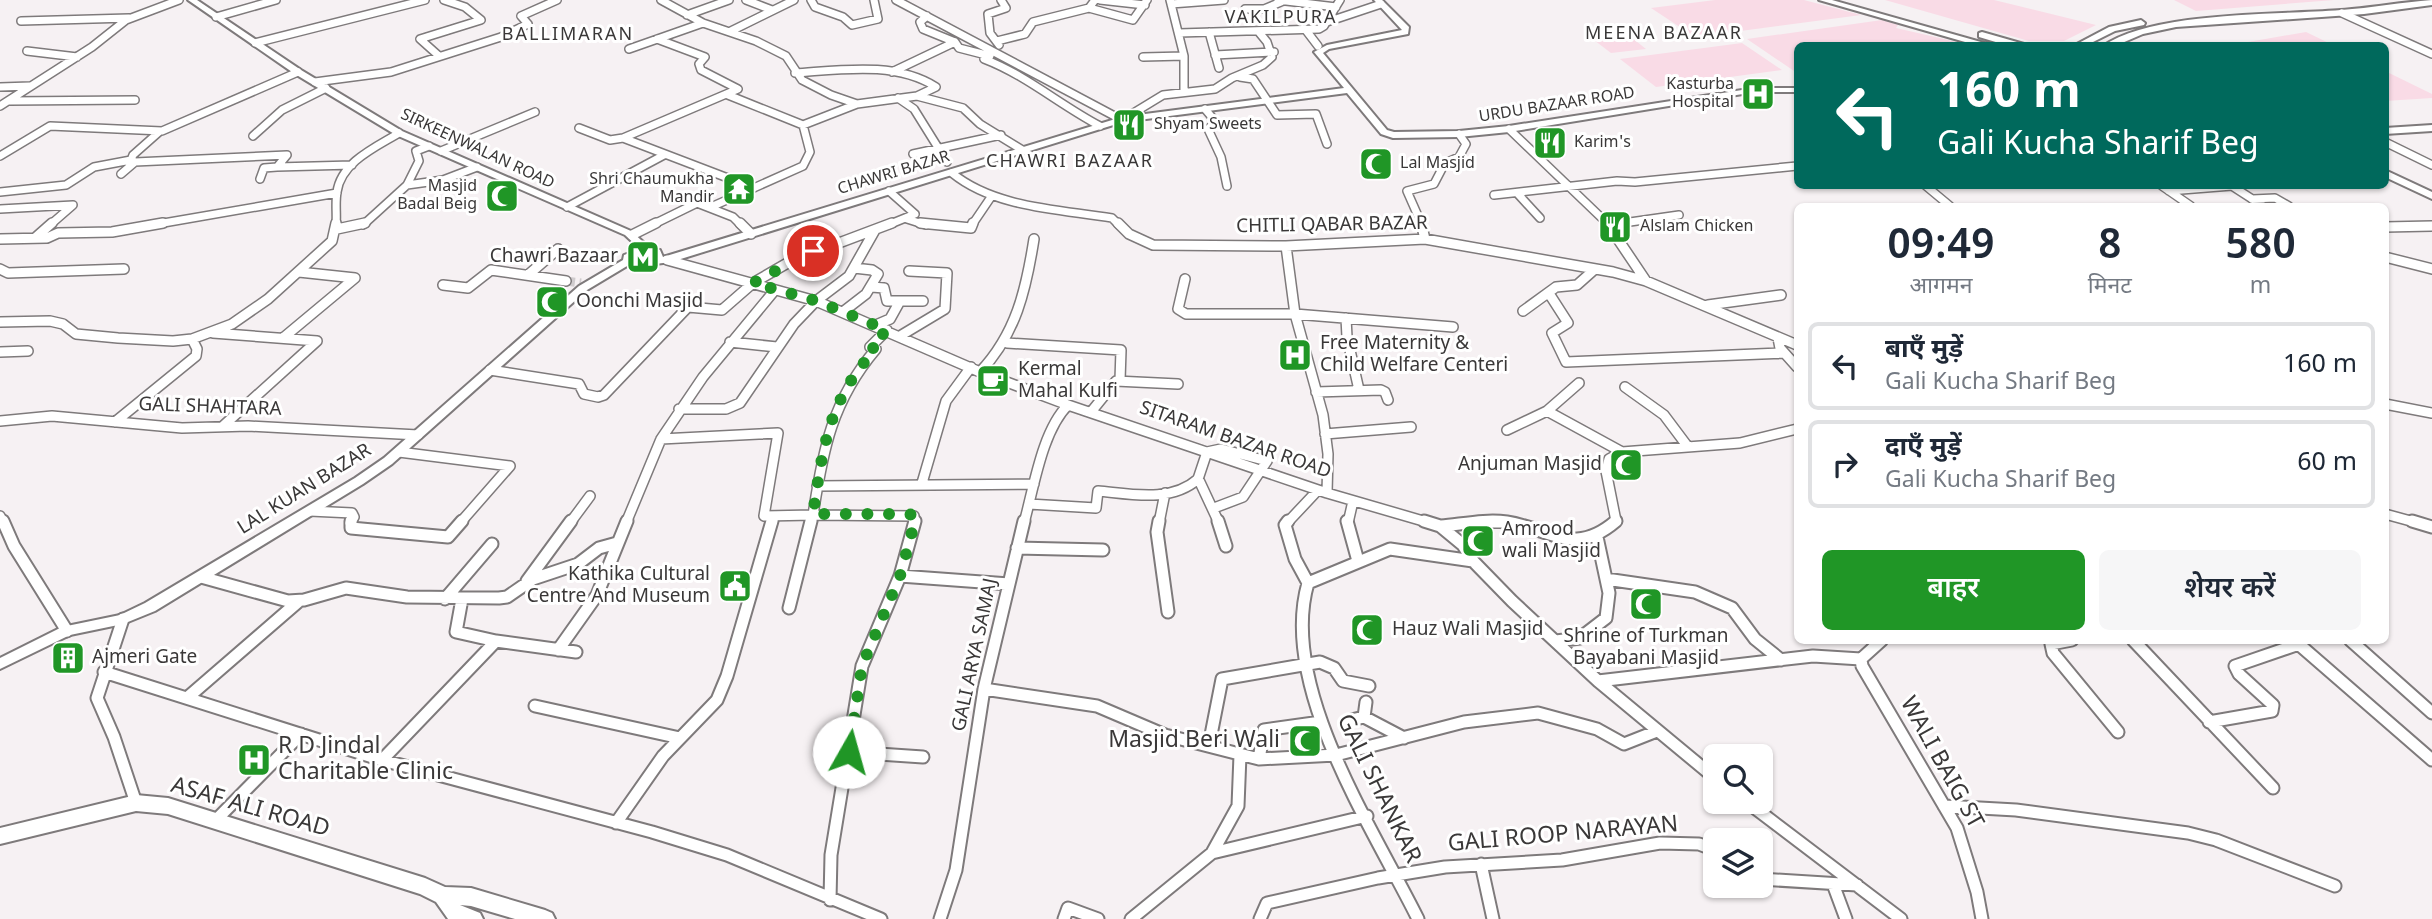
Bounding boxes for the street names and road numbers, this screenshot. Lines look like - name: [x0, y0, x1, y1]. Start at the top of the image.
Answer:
- street label: URDU BAZAAR ROAD: [1478, 83, 1636, 129]
- street label: SIRKEENWALAN ROAD: [397, 105, 557, 195]
- street label: CHAWRI BAZAR: [836, 147, 953, 201]
- street label: CHITLI QABAR BAZAR: [1236, 212, 1428, 240]
- street label: GALI SHAHTARA: [138, 393, 283, 423]
- street label: SITARAM BAZAR ROAD: [1136, 396, 1334, 486]
- street label: LAL KUAN BAZAR: [233, 439, 377, 541]
- street label: GALI ARYA SAMAJ: [948, 576, 1004, 734]
- street label: WALI BAIG ST: [1892, 692, 1990, 835]
- street label: GALI SHANKAR: [1329, 709, 1427, 869]
- street label: ASAF ALI ROAD: [167, 771, 333, 845]
- street label: GALI ROOP NARAYAN: [1447, 810, 1679, 860]

